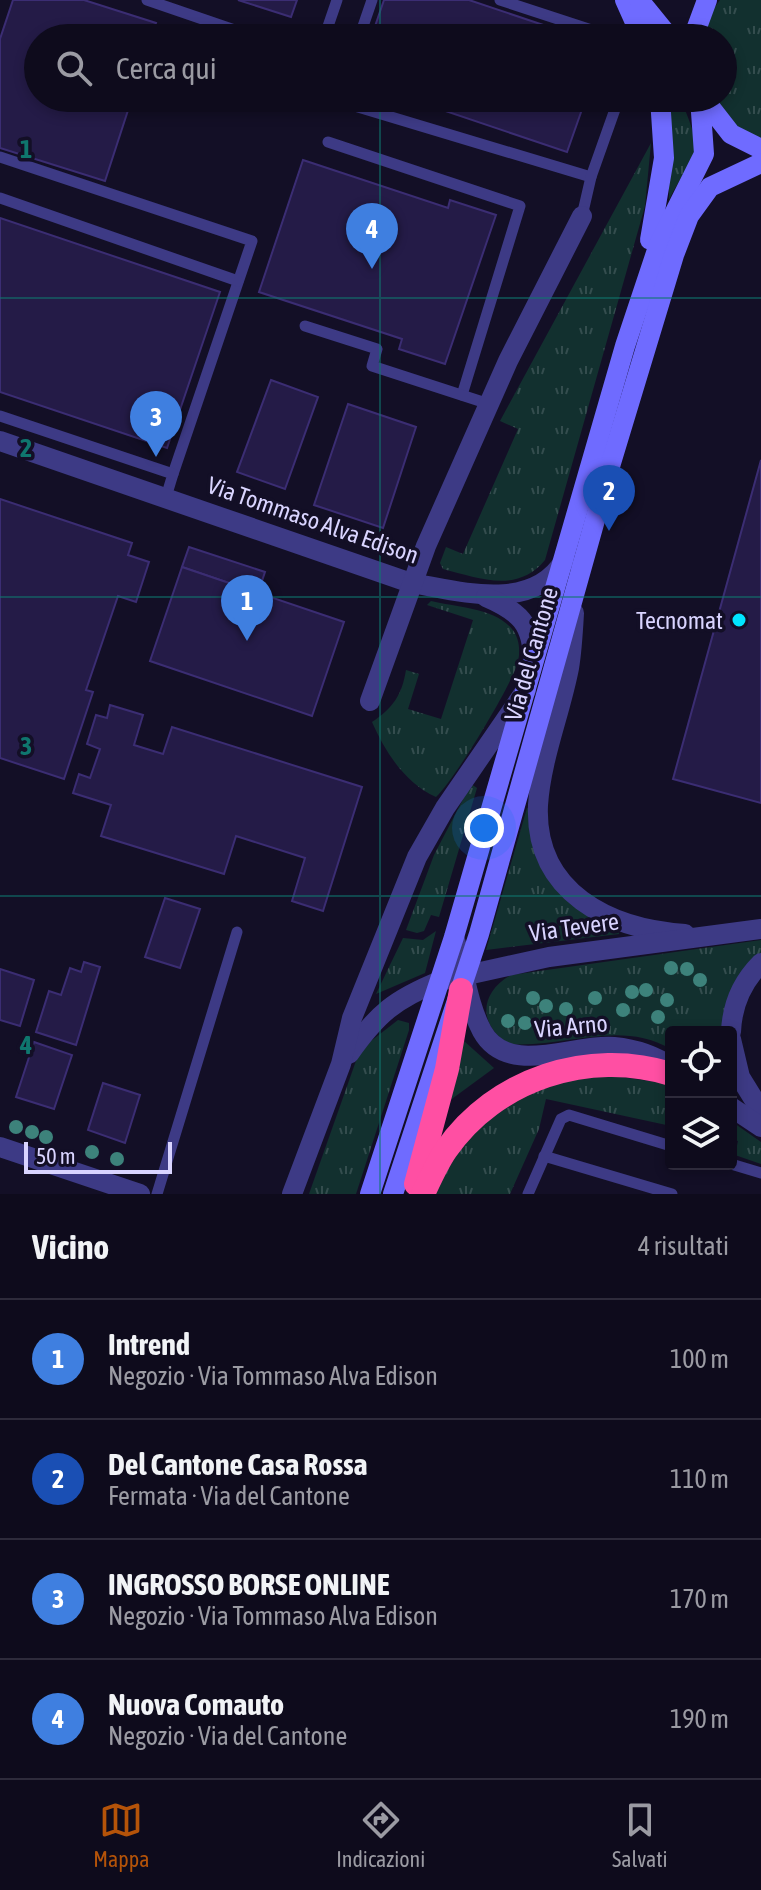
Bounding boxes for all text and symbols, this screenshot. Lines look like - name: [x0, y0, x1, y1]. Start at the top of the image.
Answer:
- search box: [24, 24, 737, 112]
- icon: search: [52, 46, 96, 90]
- text: Cerca qui: [116, 51, 217, 85]
- text: 1: [20, 134, 32, 164]
- pin: 4: [346, 203, 398, 269]
- pin: 3: [130, 391, 182, 457]
- text: 2: [20, 433, 32, 463]
- pin: 2: [583, 465, 635, 531]
- street label: Via Tommaso Alva Edison: [204, 471, 422, 569]
- pin: 1: [221, 575, 273, 641]
- street label: Via del Cantone: [499, 584, 563, 724]
- place label: Tecnomat: [636, 607, 723, 634]
- marker: Tecnomat: [730, 611, 748, 629]
- text: 3: [20, 731, 32, 761]
- your location: [464, 808, 504, 848]
- street label: Via Tevere: [528, 907, 620, 947]
- street label: Via Arno: [533, 1009, 609, 1043]
- map controls: [665, 1026, 737, 1170]
- button: locate: [665, 1026, 737, 1098]
- text: 4: [19, 1030, 32, 1060]
- button: layers: [665, 1098, 737, 1170]
- scale bar: [24, 1138, 172, 1174]
- text: 50 m: [36, 1143, 76, 1169]
- text: Vicino: [32, 1227, 109, 1266]
- text: 4 risultati: [638, 1231, 729, 1261]
- text: Intrend: [108, 1327, 190, 1361]
- text: 1: [52, 1344, 64, 1374]
- text: 100 m: [670, 1344, 729, 1374]
- text: Negozio · Via Tommaso Alva Edison: [108, 1361, 438, 1391]
- text: Del Cantone Casa Rossa: [108, 1447, 368, 1481]
- text: 2: [52, 1464, 64, 1494]
- text: 110 m: [670, 1464, 729, 1494]
- text: Fermata · Via del Cantone: [108, 1481, 350, 1511]
- text: INGROSSO BORSE ONLINE: [108, 1567, 390, 1601]
- text: 3: [52, 1584, 64, 1614]
- text: 170 m: [670, 1584, 729, 1614]
- text: Negozio · Via Tommaso Alva Edison: [108, 1601, 438, 1631]
- text: Nuova Comauto: [108, 1687, 284, 1721]
- text: 4: [52, 1704, 64, 1734]
- text: 190 m: [670, 1704, 729, 1734]
- text: Negozio · Via del Cantone: [108, 1721, 347, 1751]
- tab: Mappa: [93, 1798, 149, 1872]
- tab: Indicazioni: [336, 1798, 425, 1872]
- tab: Salvati: [612, 1798, 668, 1872]

